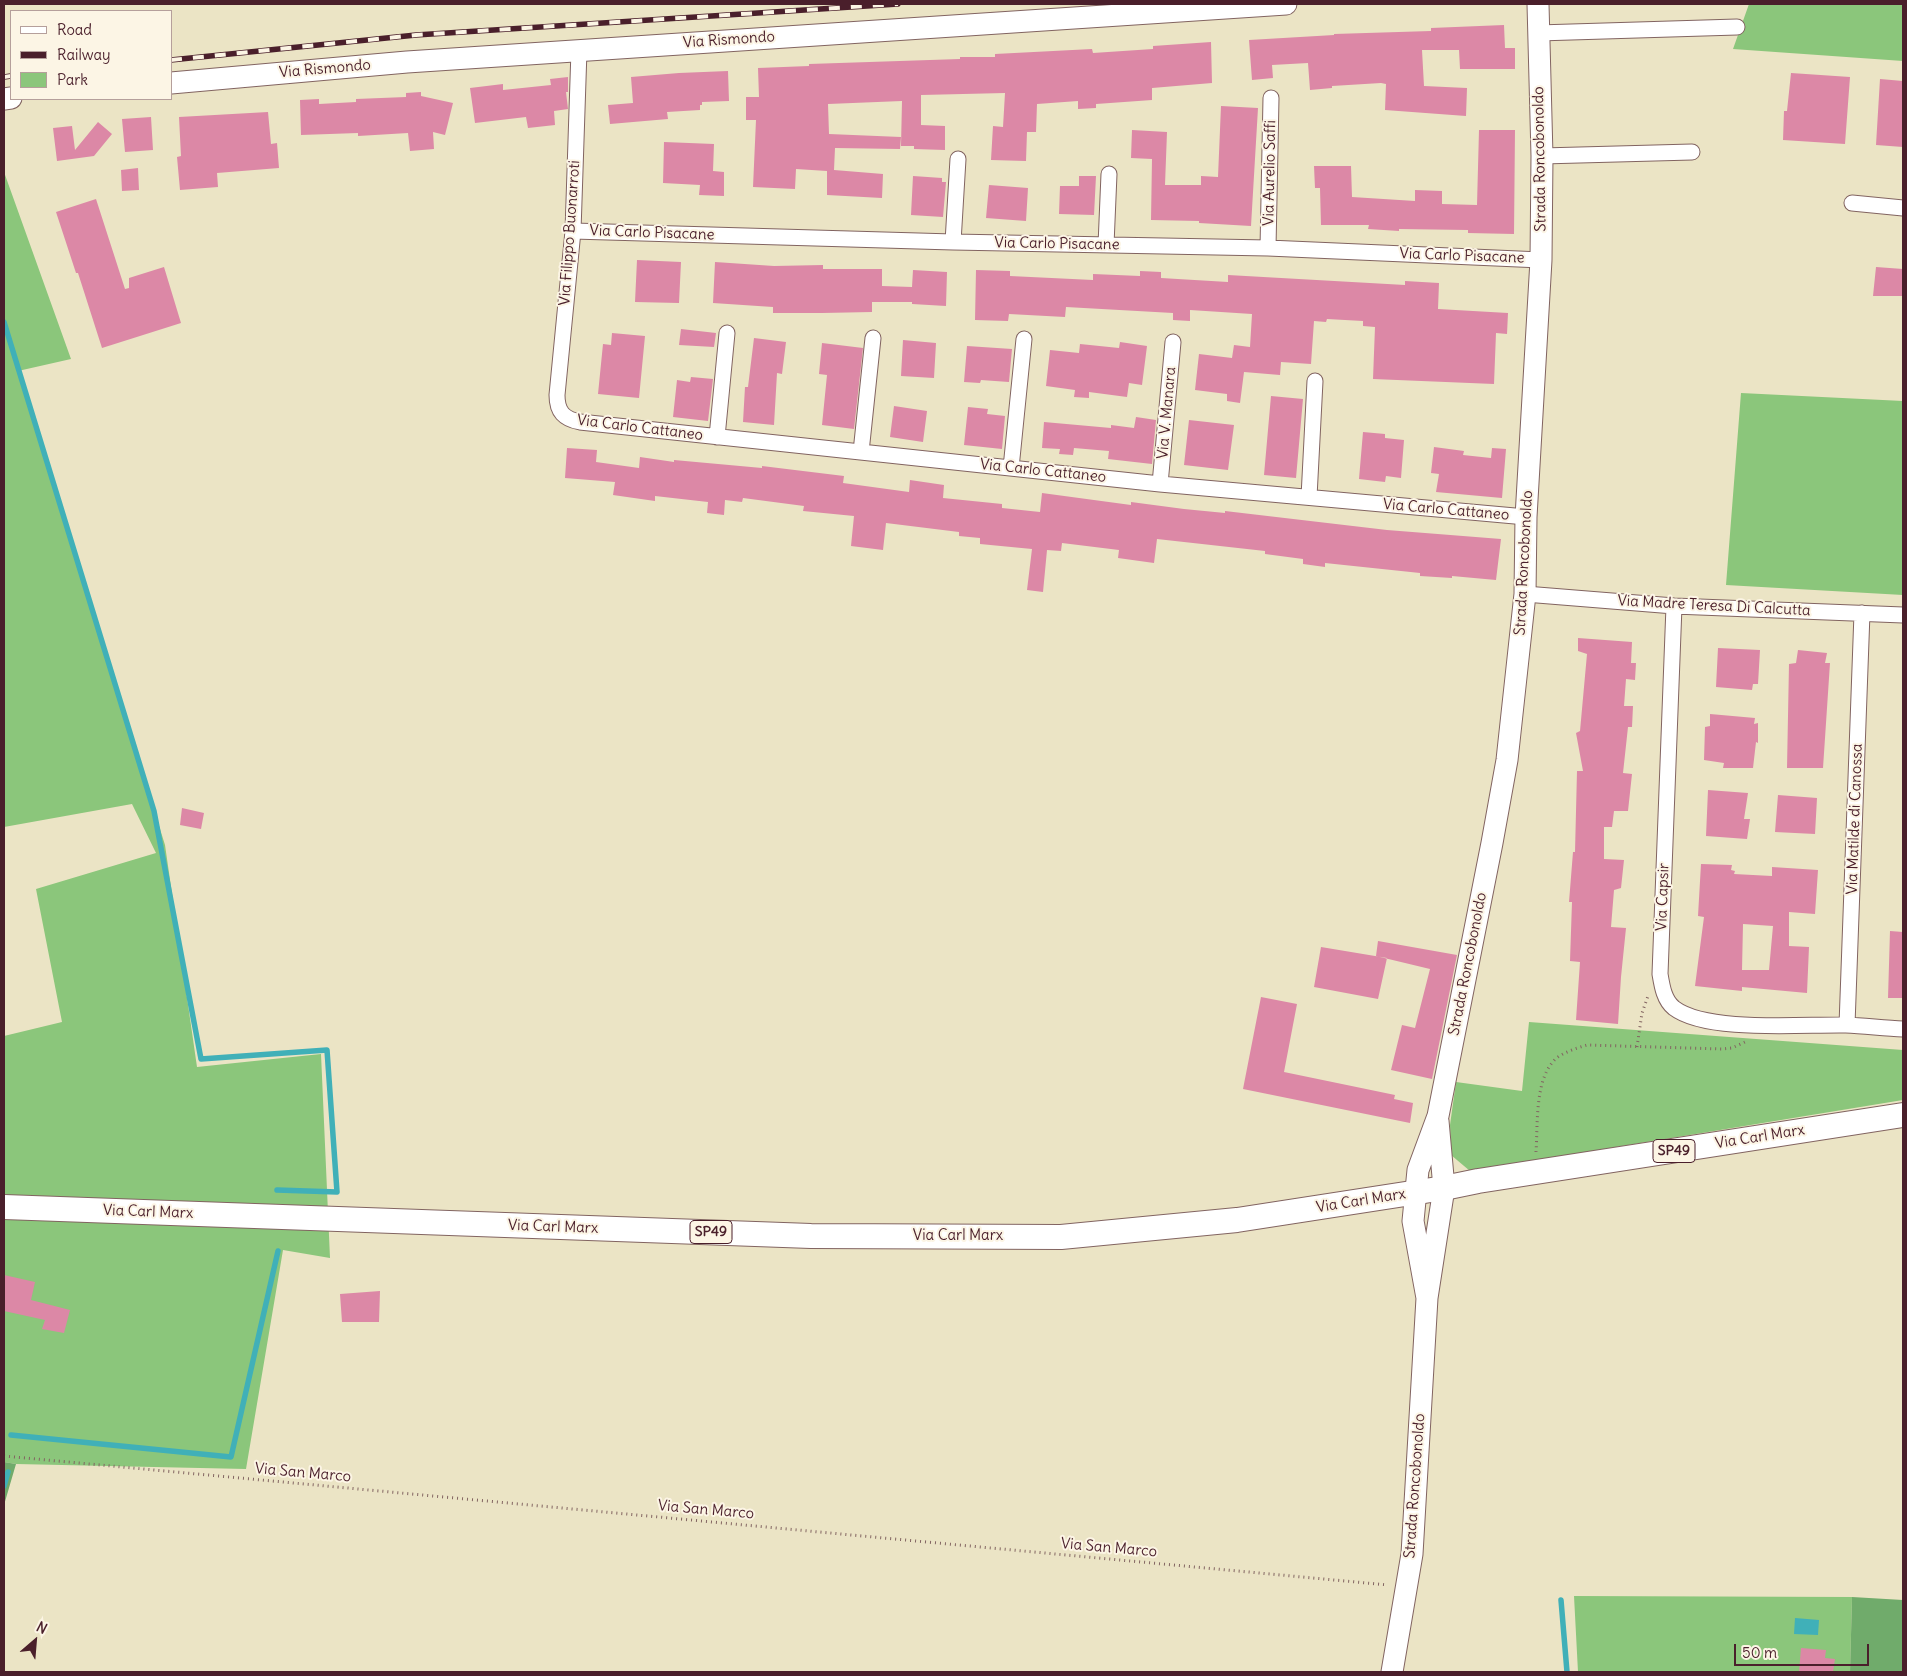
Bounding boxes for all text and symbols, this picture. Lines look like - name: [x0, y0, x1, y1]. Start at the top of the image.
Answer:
- legend: [10, 10, 172, 100]
- text: Road: [57, 20, 92, 39]
- street label: Via Rismondo: [682, 28, 776, 52]
- text: Railway: [57, 45, 111, 64]
- street label: Via Rismondo: [278, 56, 372, 82]
- text: Park: [57, 70, 88, 89]
- street label: Strada Roncobonoldo: [1530, 86, 1550, 232]
- street label: Via Aurelio Saffi: [1260, 120, 1280, 226]
- street label: Via Filippo Buonarroti: [556, 160, 584, 306]
- street label: Via Carlo Pisacane: [589, 222, 715, 244]
- street label: Via Carlo Pisacane: [994, 234, 1120, 254]
- street label: Via Carlo Pisacane: [1399, 245, 1525, 267]
- street label: Via V. Manara: [1154, 366, 1180, 460]
- street label: Via Carlo Cattaneo: [576, 411, 704, 445]
- street label: Via Carlo Cattaneo: [979, 455, 1107, 487]
- street label: Strada Roncobonoldo: [1511, 490, 1537, 636]
- street label: Via Carlo Cattaneo: [1382, 496, 1510, 524]
- street label: Via Madre Teresa Di Calcutta: [1617, 592, 1811, 620]
- street label: Via Matilde di Canossa: [1843, 743, 1867, 895]
- street label: Via Capsir: [1653, 863, 1673, 931]
- street label: Strada Roncobonoldo: [1445, 891, 1491, 1037]
- street label: Via Carl Marx: [1714, 1121, 1806, 1153]
- road number: SP49: [1653, 1140, 1695, 1162]
- street label: Via Carl Marx: [1315, 1185, 1407, 1217]
- street label: Via Carl Marx: [103, 1201, 193, 1223]
- street label: Via Carl Marx: [508, 1216, 598, 1238]
- road number: SP49: [690, 1220, 732, 1244]
- street label: Via Carl Marx: [913, 1227, 1003, 1245]
- street label: Strada Roncobonoldo: [1401, 1413, 1429, 1559]
- street label: Via San Marco: [254, 1460, 352, 1486]
- street label: Via San Marco: [657, 1497, 755, 1523]
- street label: Via San Marco: [1060, 1535, 1158, 1561]
- north arrow: [10, 1616, 60, 1666]
- text: N: [33, 1617, 50, 1638]
- scale bar: [1737, 1634, 1872, 1666]
- text: 50 m: [1742, 1643, 1777, 1662]

